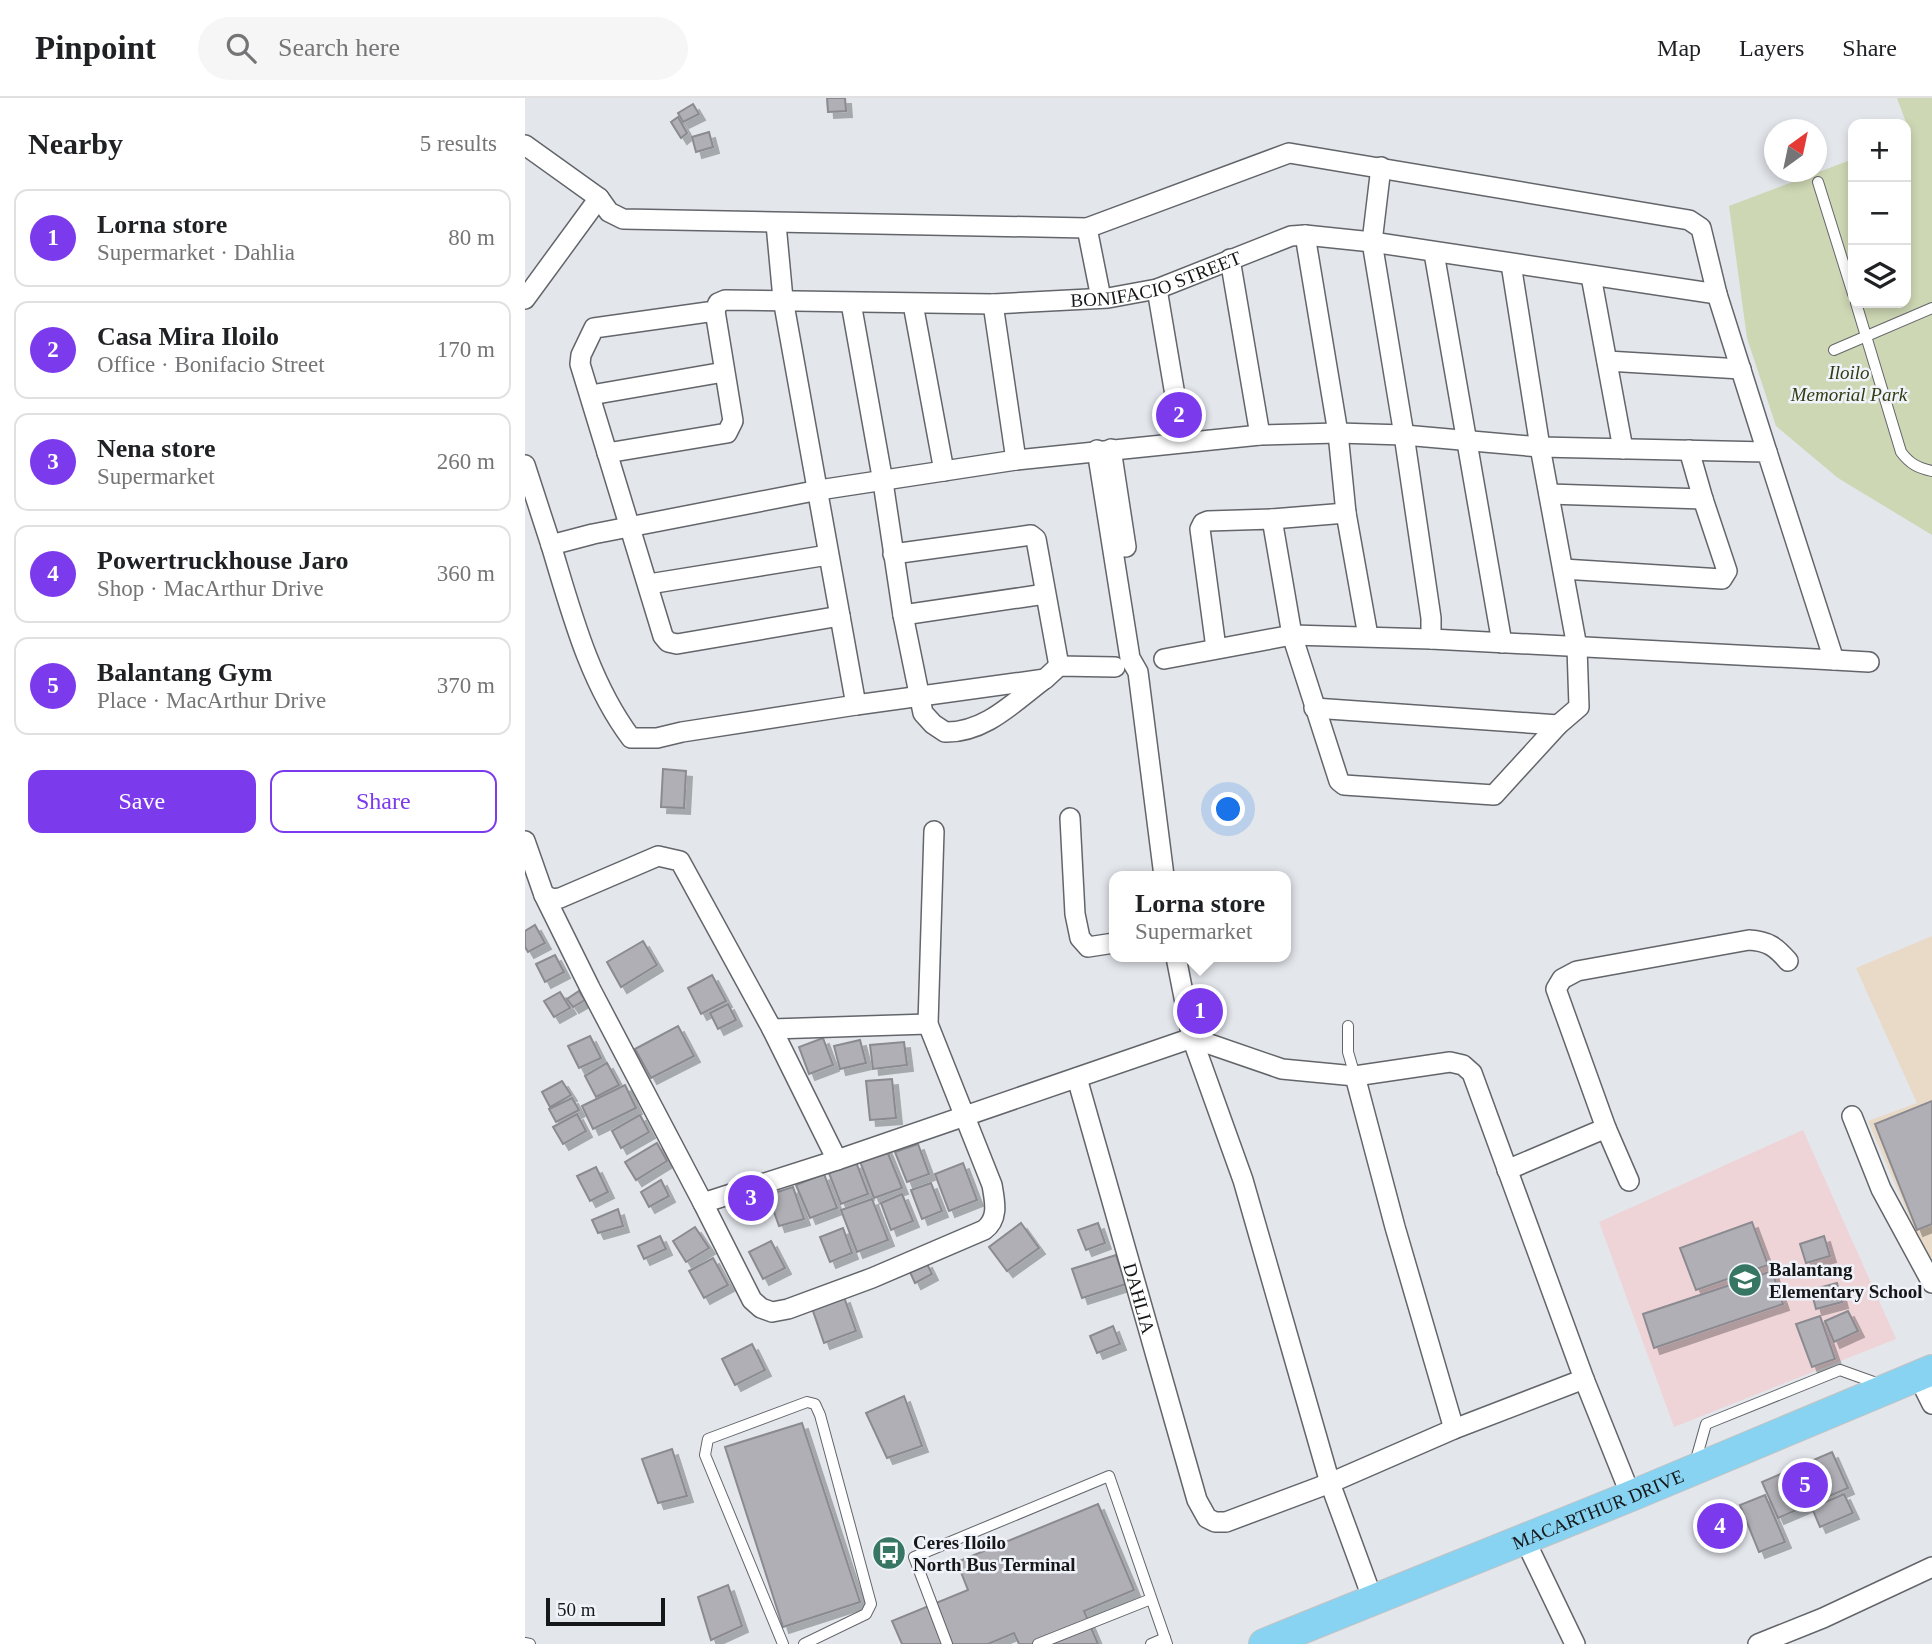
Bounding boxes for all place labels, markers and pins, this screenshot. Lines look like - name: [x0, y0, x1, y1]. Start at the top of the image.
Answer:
- pin: 2: [1156, 389, 1202, 441]
- pin: 1: [1177, 985, 1223, 1037]
- pin: 3: [728, 1172, 774, 1224]
- place label: Balantang Elementary School: [1769, 1259, 1923, 1302]
- school or university icon: Balantang Elementary School: [1726, 1261, 1764, 1299]
- pin: 5: [1782, 1459, 1828, 1511]
- pin: 4: [1697, 1500, 1743, 1552]
- place label: Ceres Iloilo North Bus Terminal: [913, 1532, 1076, 1575]
- bus stop icon: Ceres Iloilo North Bus Terminal: [870, 1534, 908, 1572]

